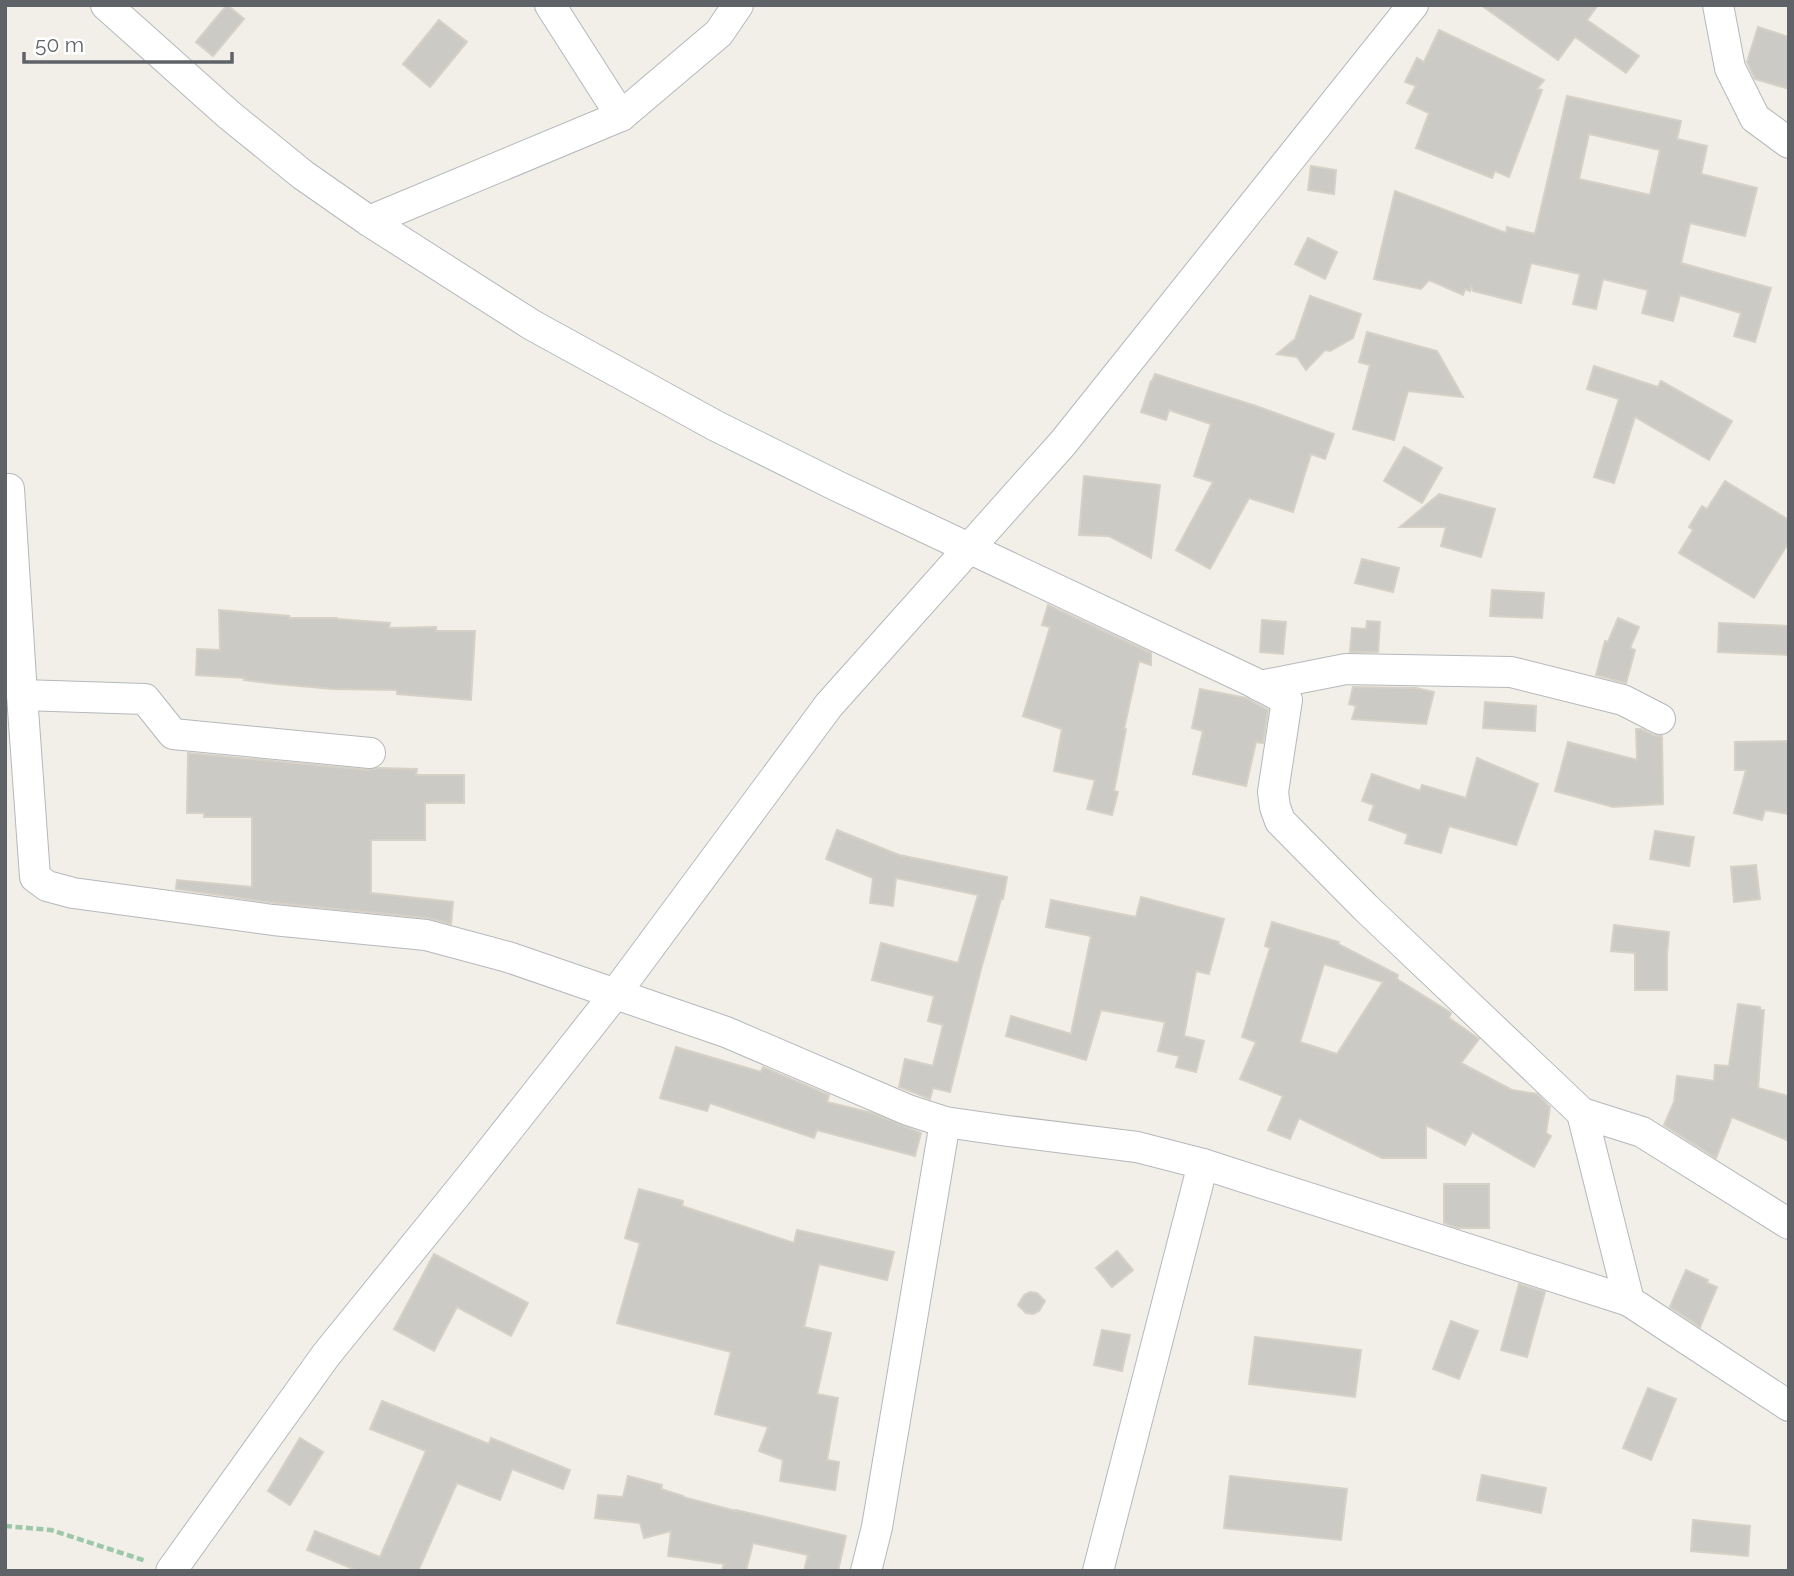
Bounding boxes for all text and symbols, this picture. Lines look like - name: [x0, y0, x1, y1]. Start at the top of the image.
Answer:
- scale bar: [24, 21, 233, 65]
- text: 50 m: [35, 32, 84, 57]

